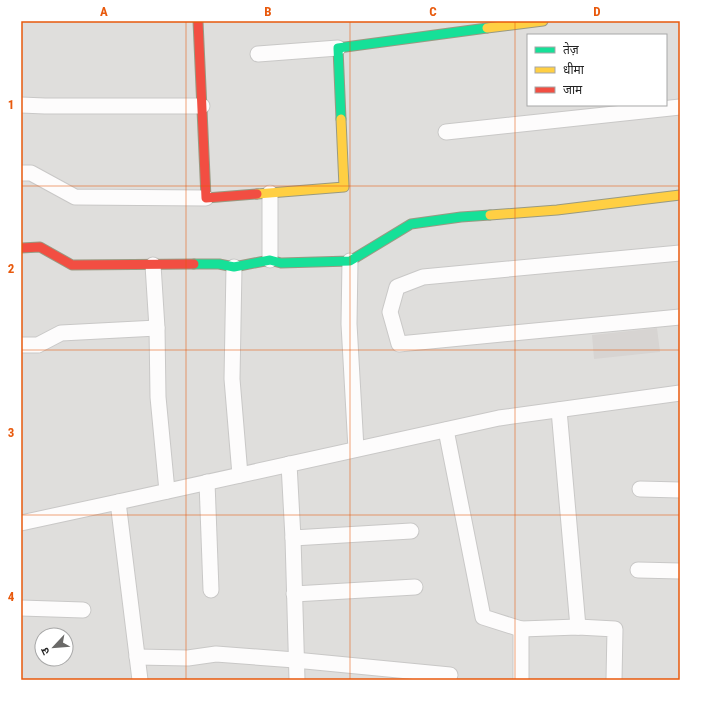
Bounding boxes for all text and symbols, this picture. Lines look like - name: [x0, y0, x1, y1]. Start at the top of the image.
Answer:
- text: A: [100, 4, 108, 19]
- text: B: [264, 4, 272, 19]
- text: C: [429, 4, 437, 19]
- text: D: [593, 4, 601, 19]
- legend: [527, 34, 667, 106]
- text: तेज़: [563, 42, 580, 57]
- text: धीमा: [563, 62, 585, 77]
- text: जाम: [563, 83, 583, 97]
- text: 1: [8, 97, 14, 112]
- text: 2: [8, 261, 15, 276]
- text: 3: [8, 425, 14, 440]
- text: 4: [8, 589, 15, 604]
- north arrow: [34, 627, 74, 667]
- text: उ: [38, 645, 53, 657]

